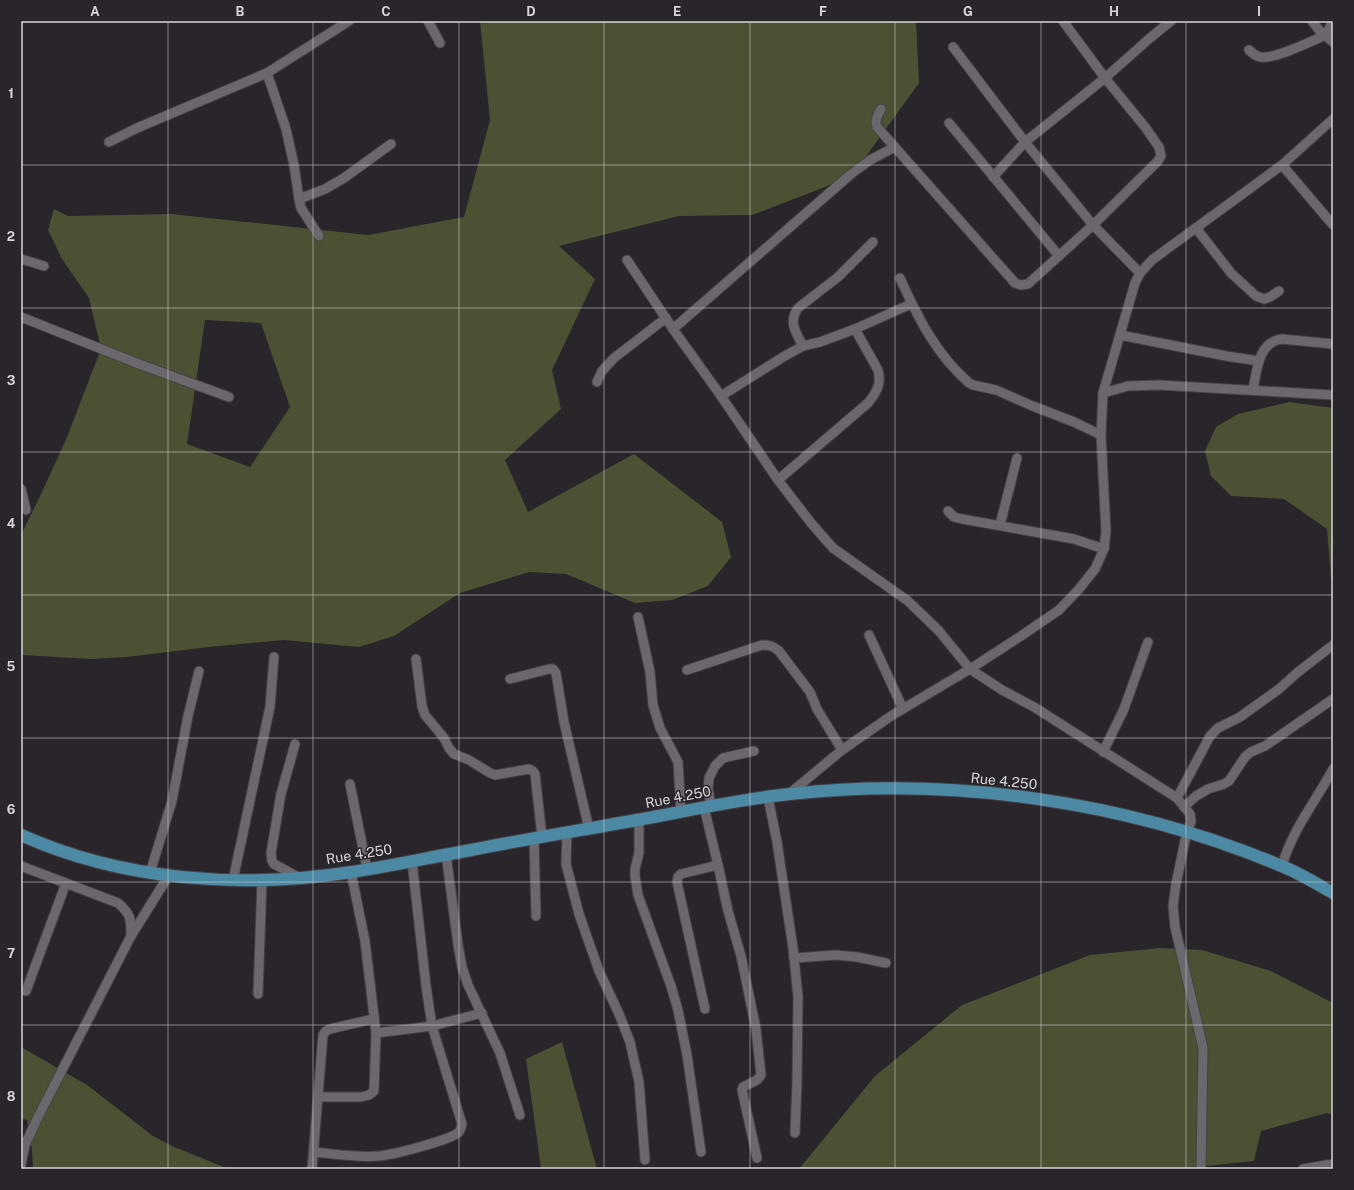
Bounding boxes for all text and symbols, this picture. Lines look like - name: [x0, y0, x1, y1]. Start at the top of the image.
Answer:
- text: A: [90, 4, 100, 19]
- text: B: [236, 4, 245, 19]
- text: C: [381, 4, 391, 19]
- text: D: [526, 4, 536, 19]
- text: E: [673, 4, 681, 19]
- text: F: [819, 4, 827, 19]
- text: G: [963, 4, 973, 19]
- text: H: [1109, 4, 1119, 19]
- text: I: [1257, 4, 1261, 19]
- text: 1: [8, 86, 14, 101]
- text: 2: [7, 229, 15, 244]
- text: 3: [7, 373, 16, 388]
- text: 4: [7, 516, 16, 531]
- text: 5: [7, 659, 16, 674]
- street label: Rue 4.250: [970, 770, 1038, 792]
- street label: Rue 4.250: [644, 783, 712, 811]
- text: 6: [7, 802, 16, 817]
- street label: Rue 4.250: [325, 841, 393, 867]
- text: 7: [7, 946, 15, 961]
- text: 8: [7, 1089, 16, 1104]

